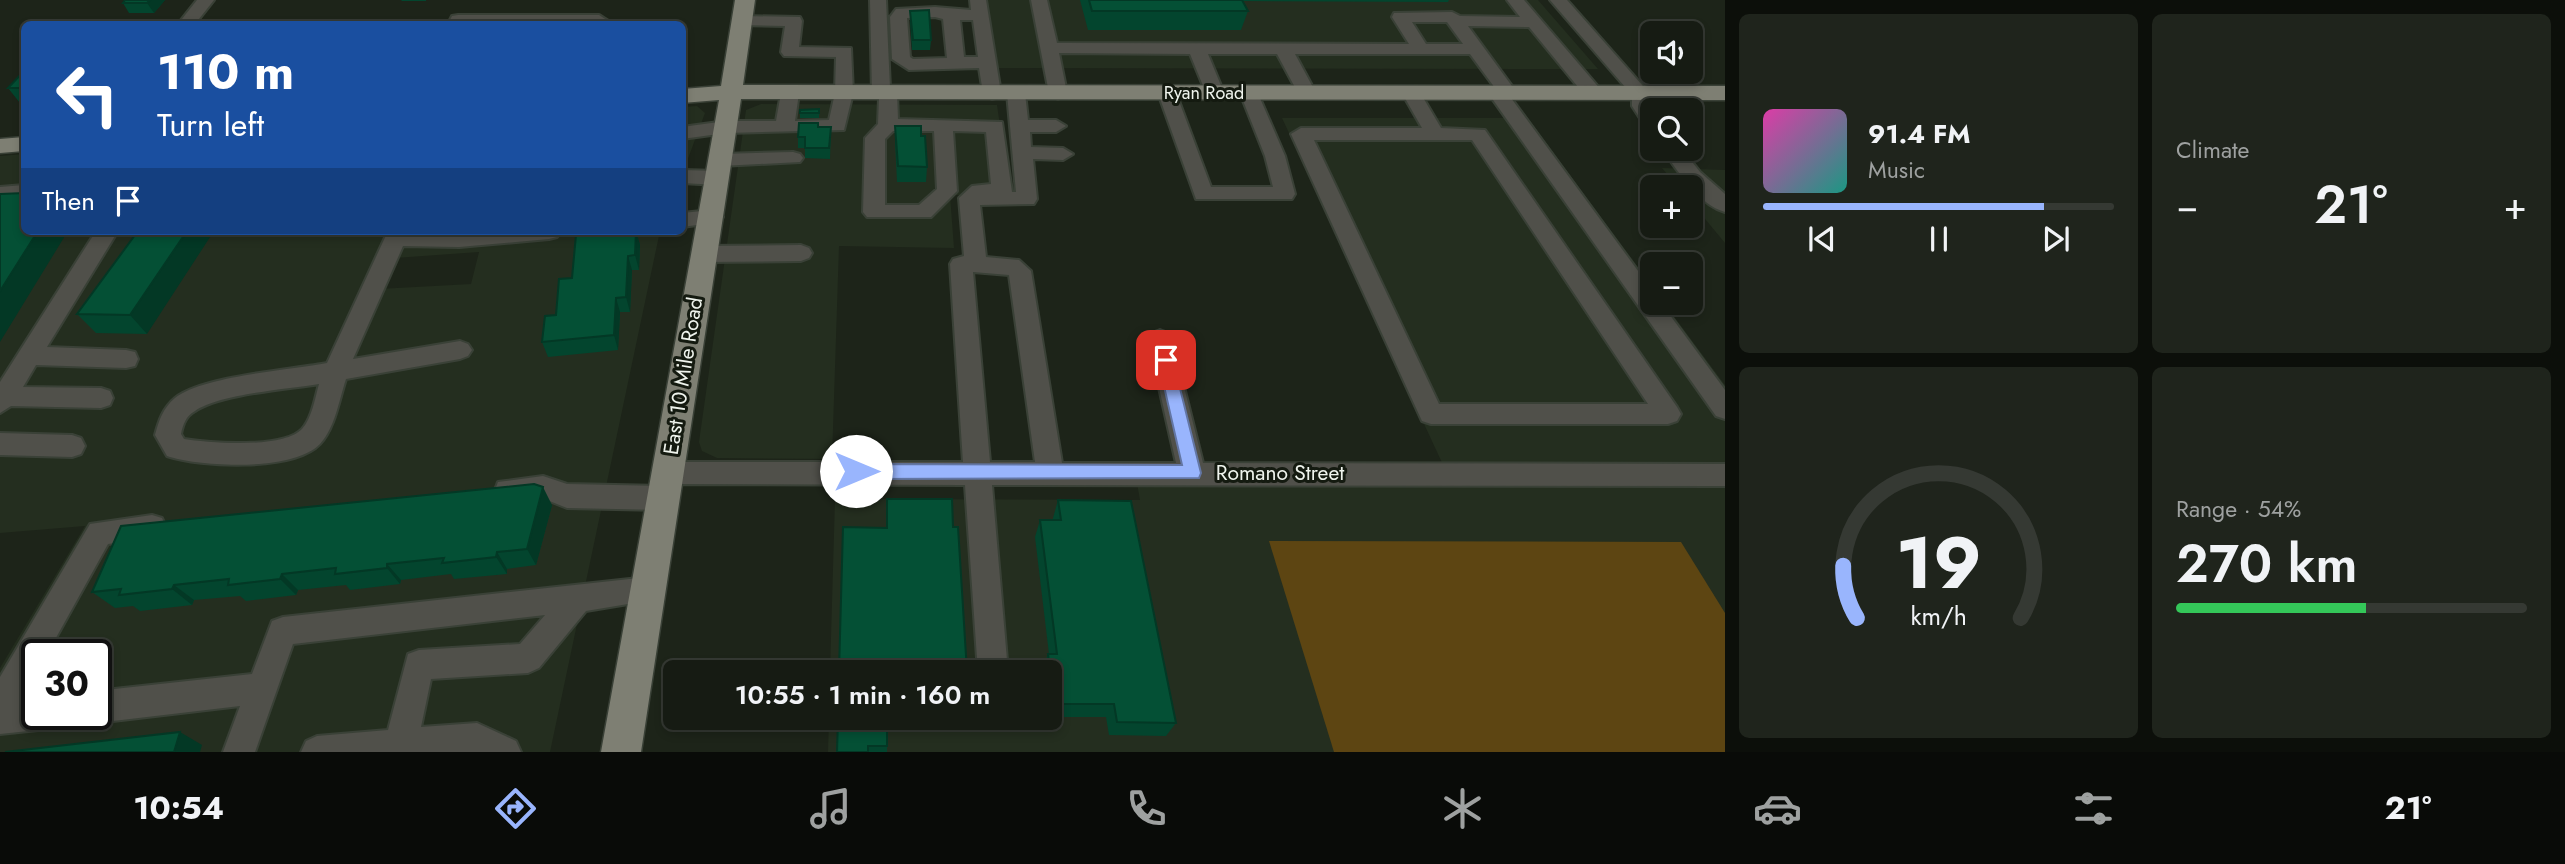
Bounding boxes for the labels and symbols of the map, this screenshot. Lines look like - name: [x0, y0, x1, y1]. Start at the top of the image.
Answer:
- street label: Ryan Road: [1164, 80, 1244, 106]
- street label: East 10 Mile Road: [656, 295, 710, 457]
- pin: [1136, 330, 1196, 390]
- position arrow: [819, 434, 893, 508]
- street label: Romano Street: [1216, 458, 1344, 488]
- speed limit sign: 30: [21, 639, 112, 730]

